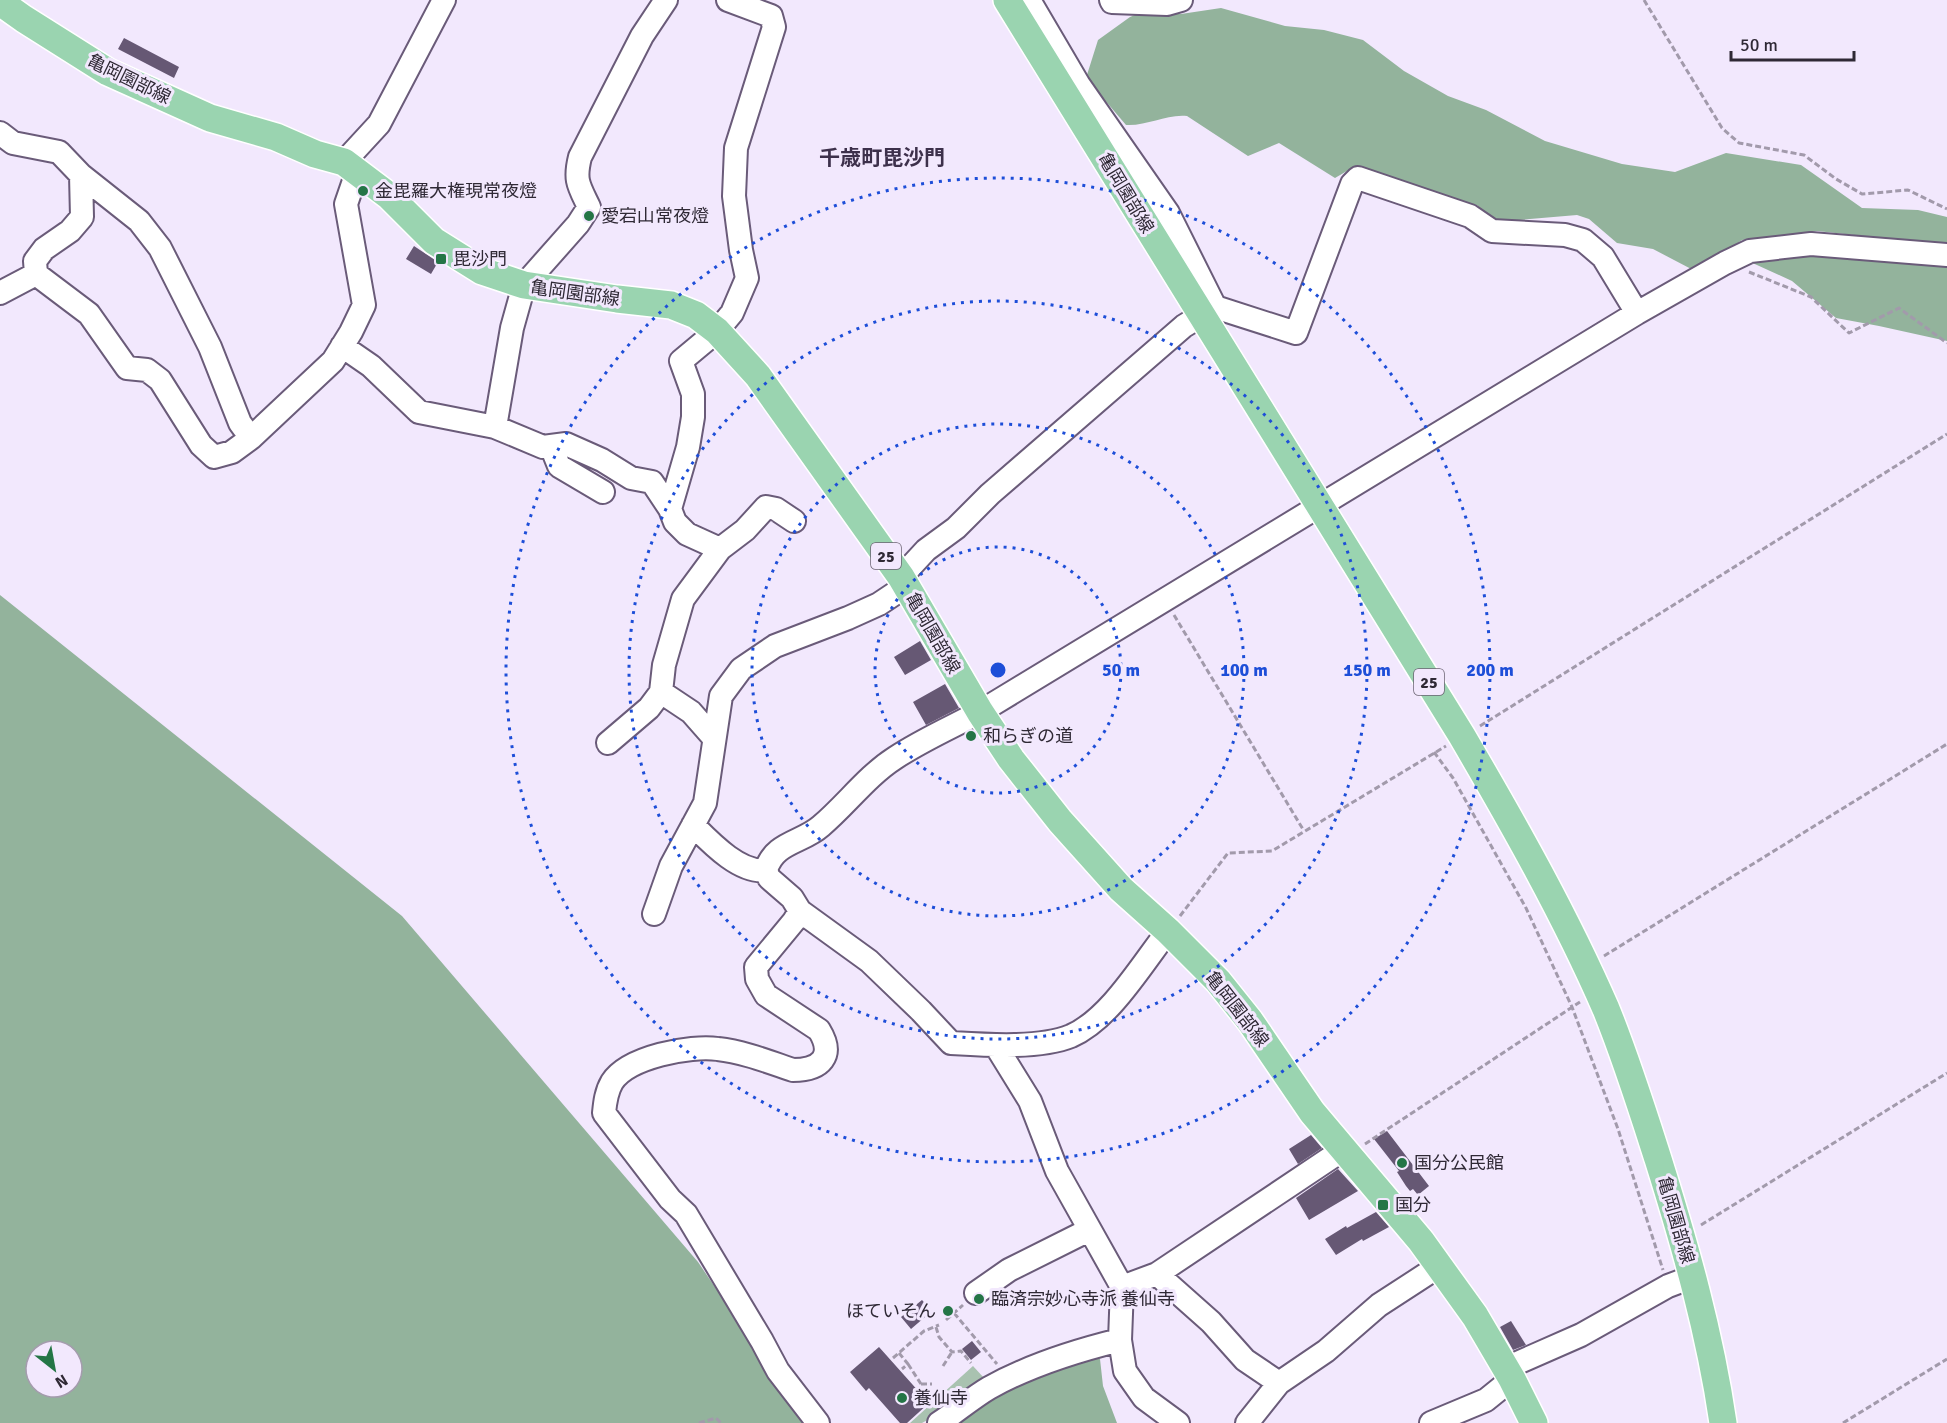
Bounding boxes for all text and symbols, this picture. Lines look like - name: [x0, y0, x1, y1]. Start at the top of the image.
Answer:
- scale bar: [1731, 24, 1854, 62]
- text: 50 m: [1740, 34, 1778, 56]
- street label: 亀岡園部線: [84, 49, 174, 109]
- district label: 千歳町毘沙門: [819, 145, 945, 171]
- street label: 亀岡園部線: [1093, 149, 1159, 237]
- place label: 金毘羅大権現常夜燈: [375, 180, 537, 202]
- marker: 金毘羅大権現常夜燈: [356, 184, 370, 198]
- place label: 愛宕山常夜燈: [601, 205, 709, 227]
- marker: 愛宕山常夜燈: [582, 209, 596, 223]
- place label: 毘沙門: [453, 248, 507, 270]
- marker: 毘沙門: [434, 252, 448, 266]
- street label: 亀岡園部線: [529, 276, 621, 310]
- road number: 25: [871, 543, 901, 569]
- street label: 亀岡園部線: [901, 589, 965, 677]
- text: 50 m: [1102, 659, 1140, 681]
- text: 100 m: [1220, 659, 1268, 681]
- text: 150 m: [1343, 659, 1391, 681]
- text: 200 m: [1466, 659, 1514, 681]
- centre of rings: [988, 660, 1008, 680]
- road number: 25: [1414, 669, 1444, 695]
- place label: 和らぎの道: [983, 725, 1073, 747]
- marker: 和らぎの道: [964, 729, 978, 743]
- street label: 亀岡園部線: [1201, 967, 1273, 1051]
- place label: 国分公民館: [1414, 1152, 1504, 1174]
- marker: 国分公民館: [1395, 1156, 1409, 1170]
- street label: 亀岡園部線: [1653, 1174, 1699, 1266]
- place label: 国分: [1395, 1194, 1431, 1216]
- marker: 国分: [1376, 1198, 1390, 1212]
- place label: 臨済宗妙心寺派 養仙寺: [991, 1288, 1175, 1310]
- marker: 臨済宗妙心寺派 養仙寺: [972, 1292, 986, 1306]
- place label: ほていそん: [846, 1300, 936, 1322]
- marker: ほていそん: [941, 1304, 955, 1318]
- north arrow: [24, 1339, 84, 1399]
- text: N: [51, 1370, 71, 1392]
- place label: 養仙寺: [914, 1387, 968, 1409]
- marker: 養仙寺: [895, 1391, 909, 1405]

